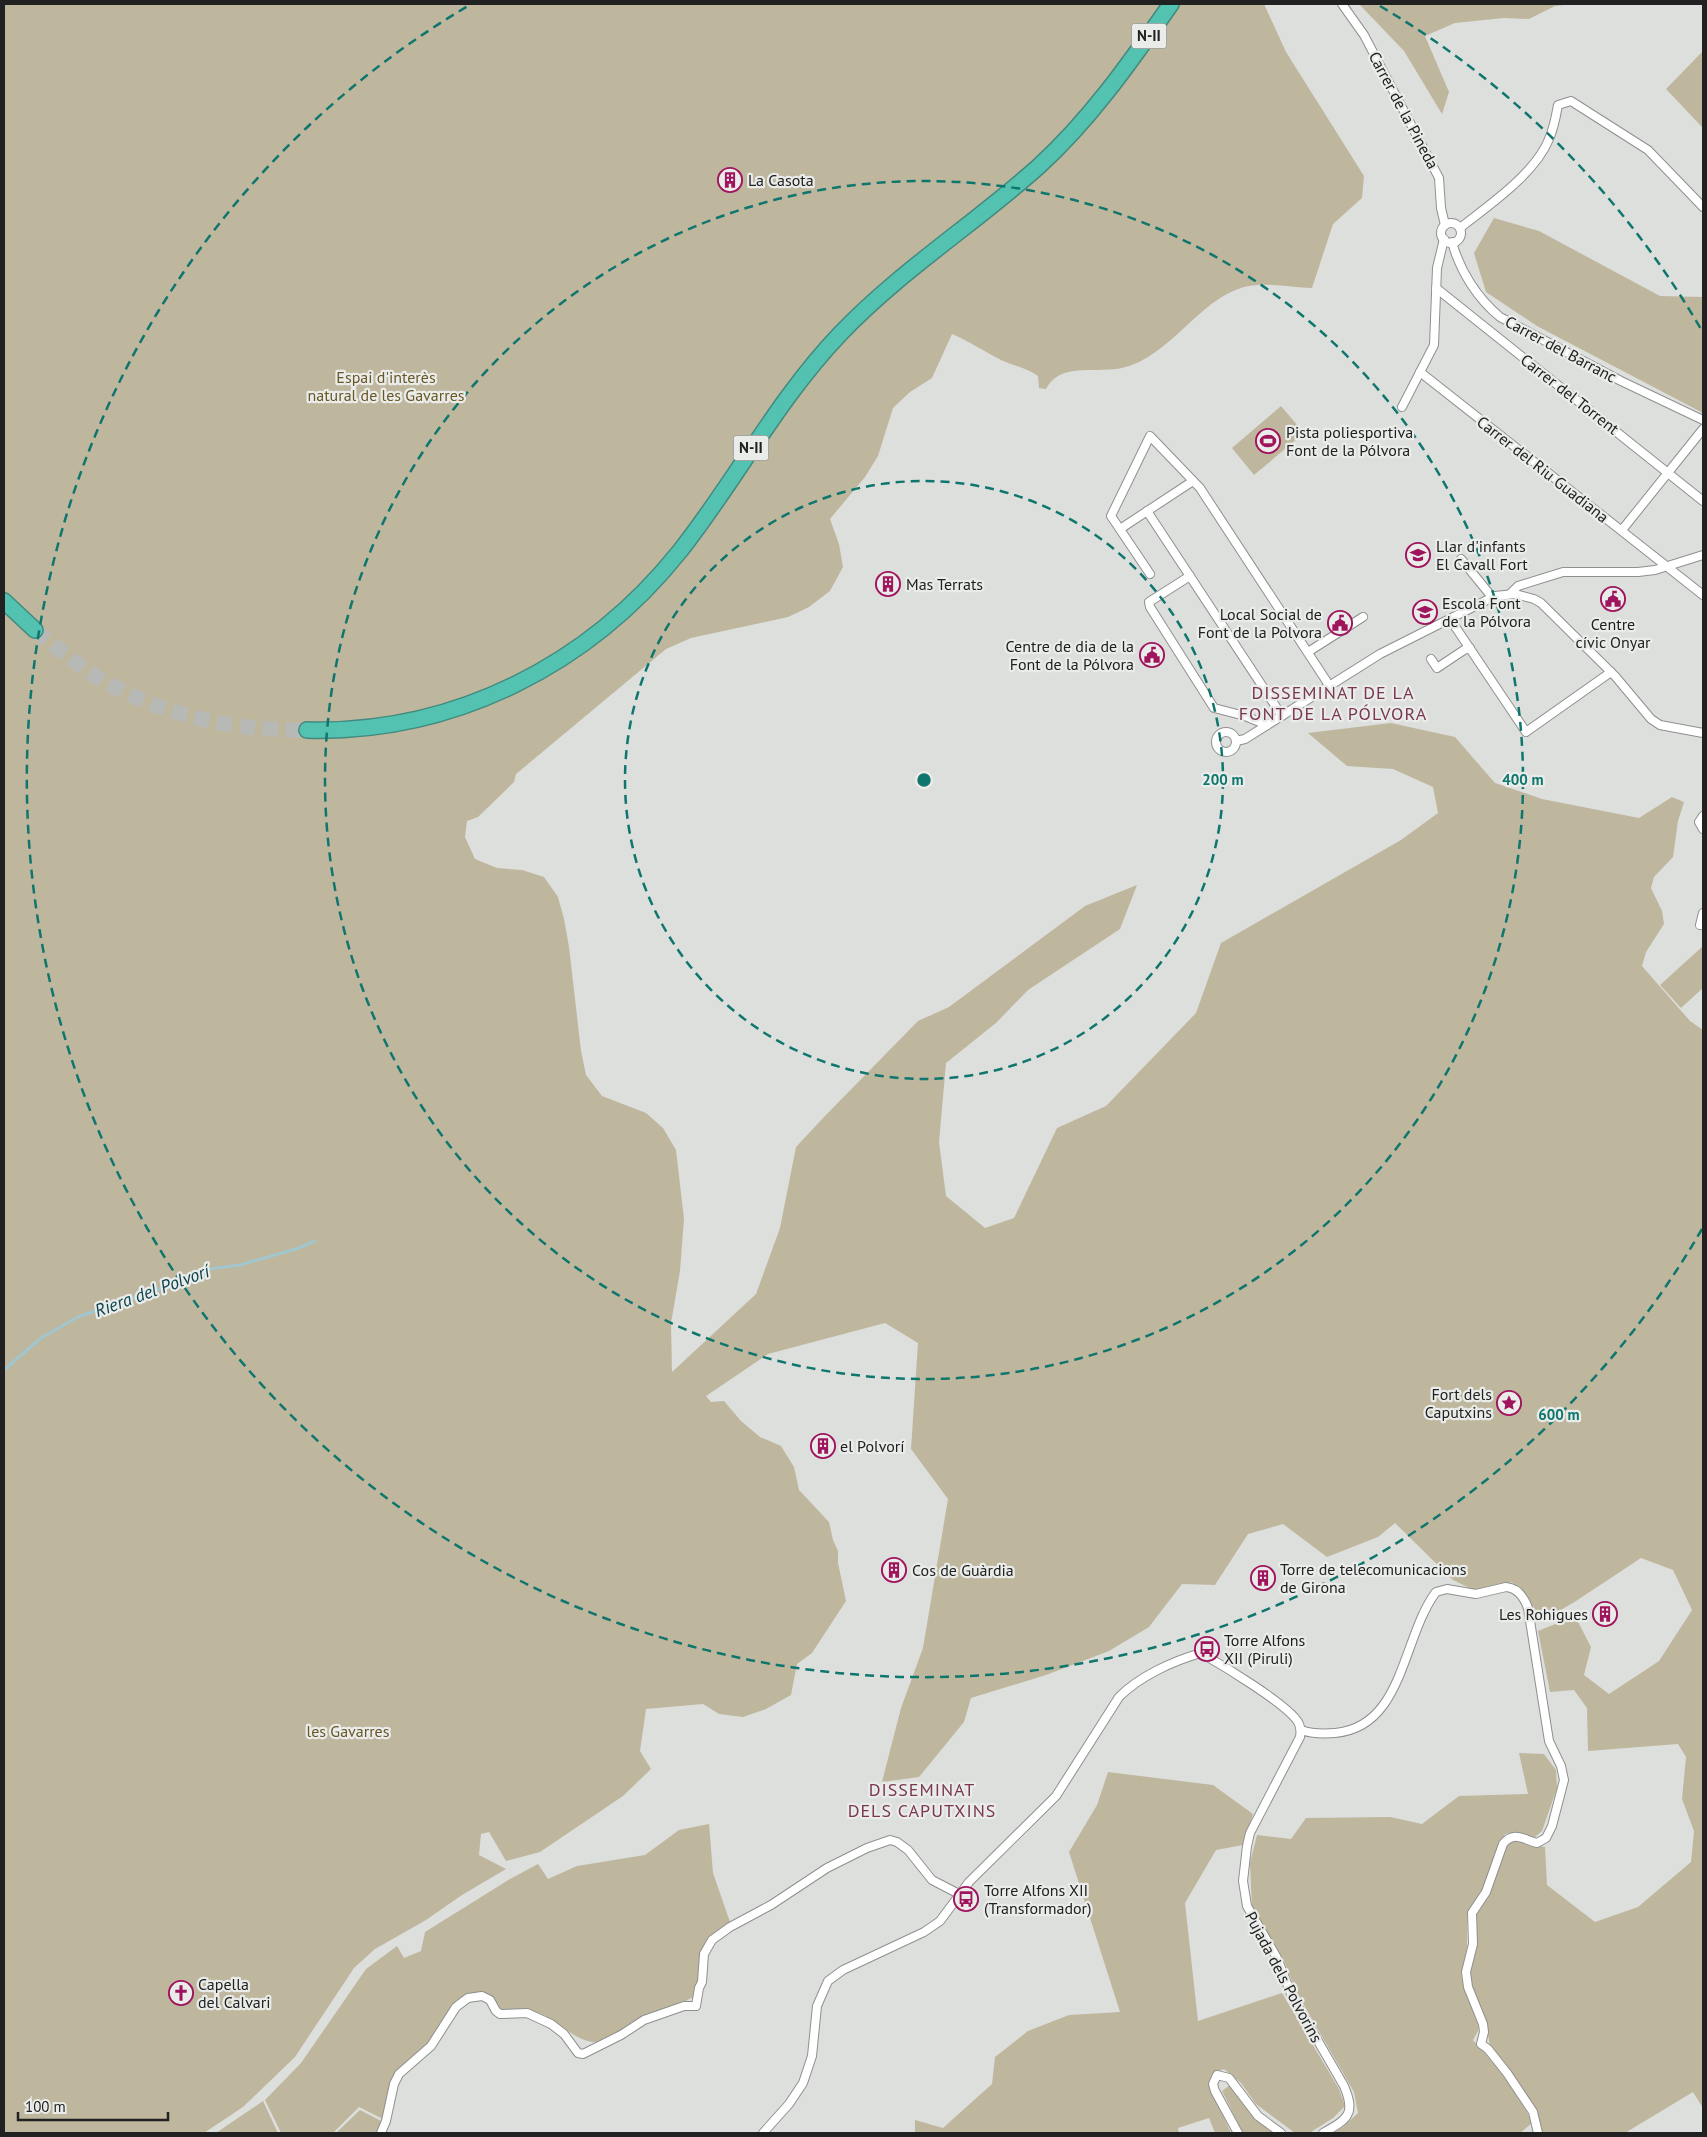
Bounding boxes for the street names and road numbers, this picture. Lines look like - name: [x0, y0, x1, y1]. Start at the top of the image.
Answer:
- road number: N-II: [1132, 24, 1166, 48]
- street label: Carrer de la Pineda: [1365, 48, 1443, 172]
- street label: Carrer del Barranc: [1502, 311, 1620, 387]
- street label: Carrer del Torrent: [1517, 349, 1624, 439]
- street label: Carrer del Riu Guadiana: [1473, 411, 1613, 527]
- road number: N-II: [734, 436, 768, 460]
- street label: Pujada dels Polvorins: [1241, 1908, 1327, 2046]

